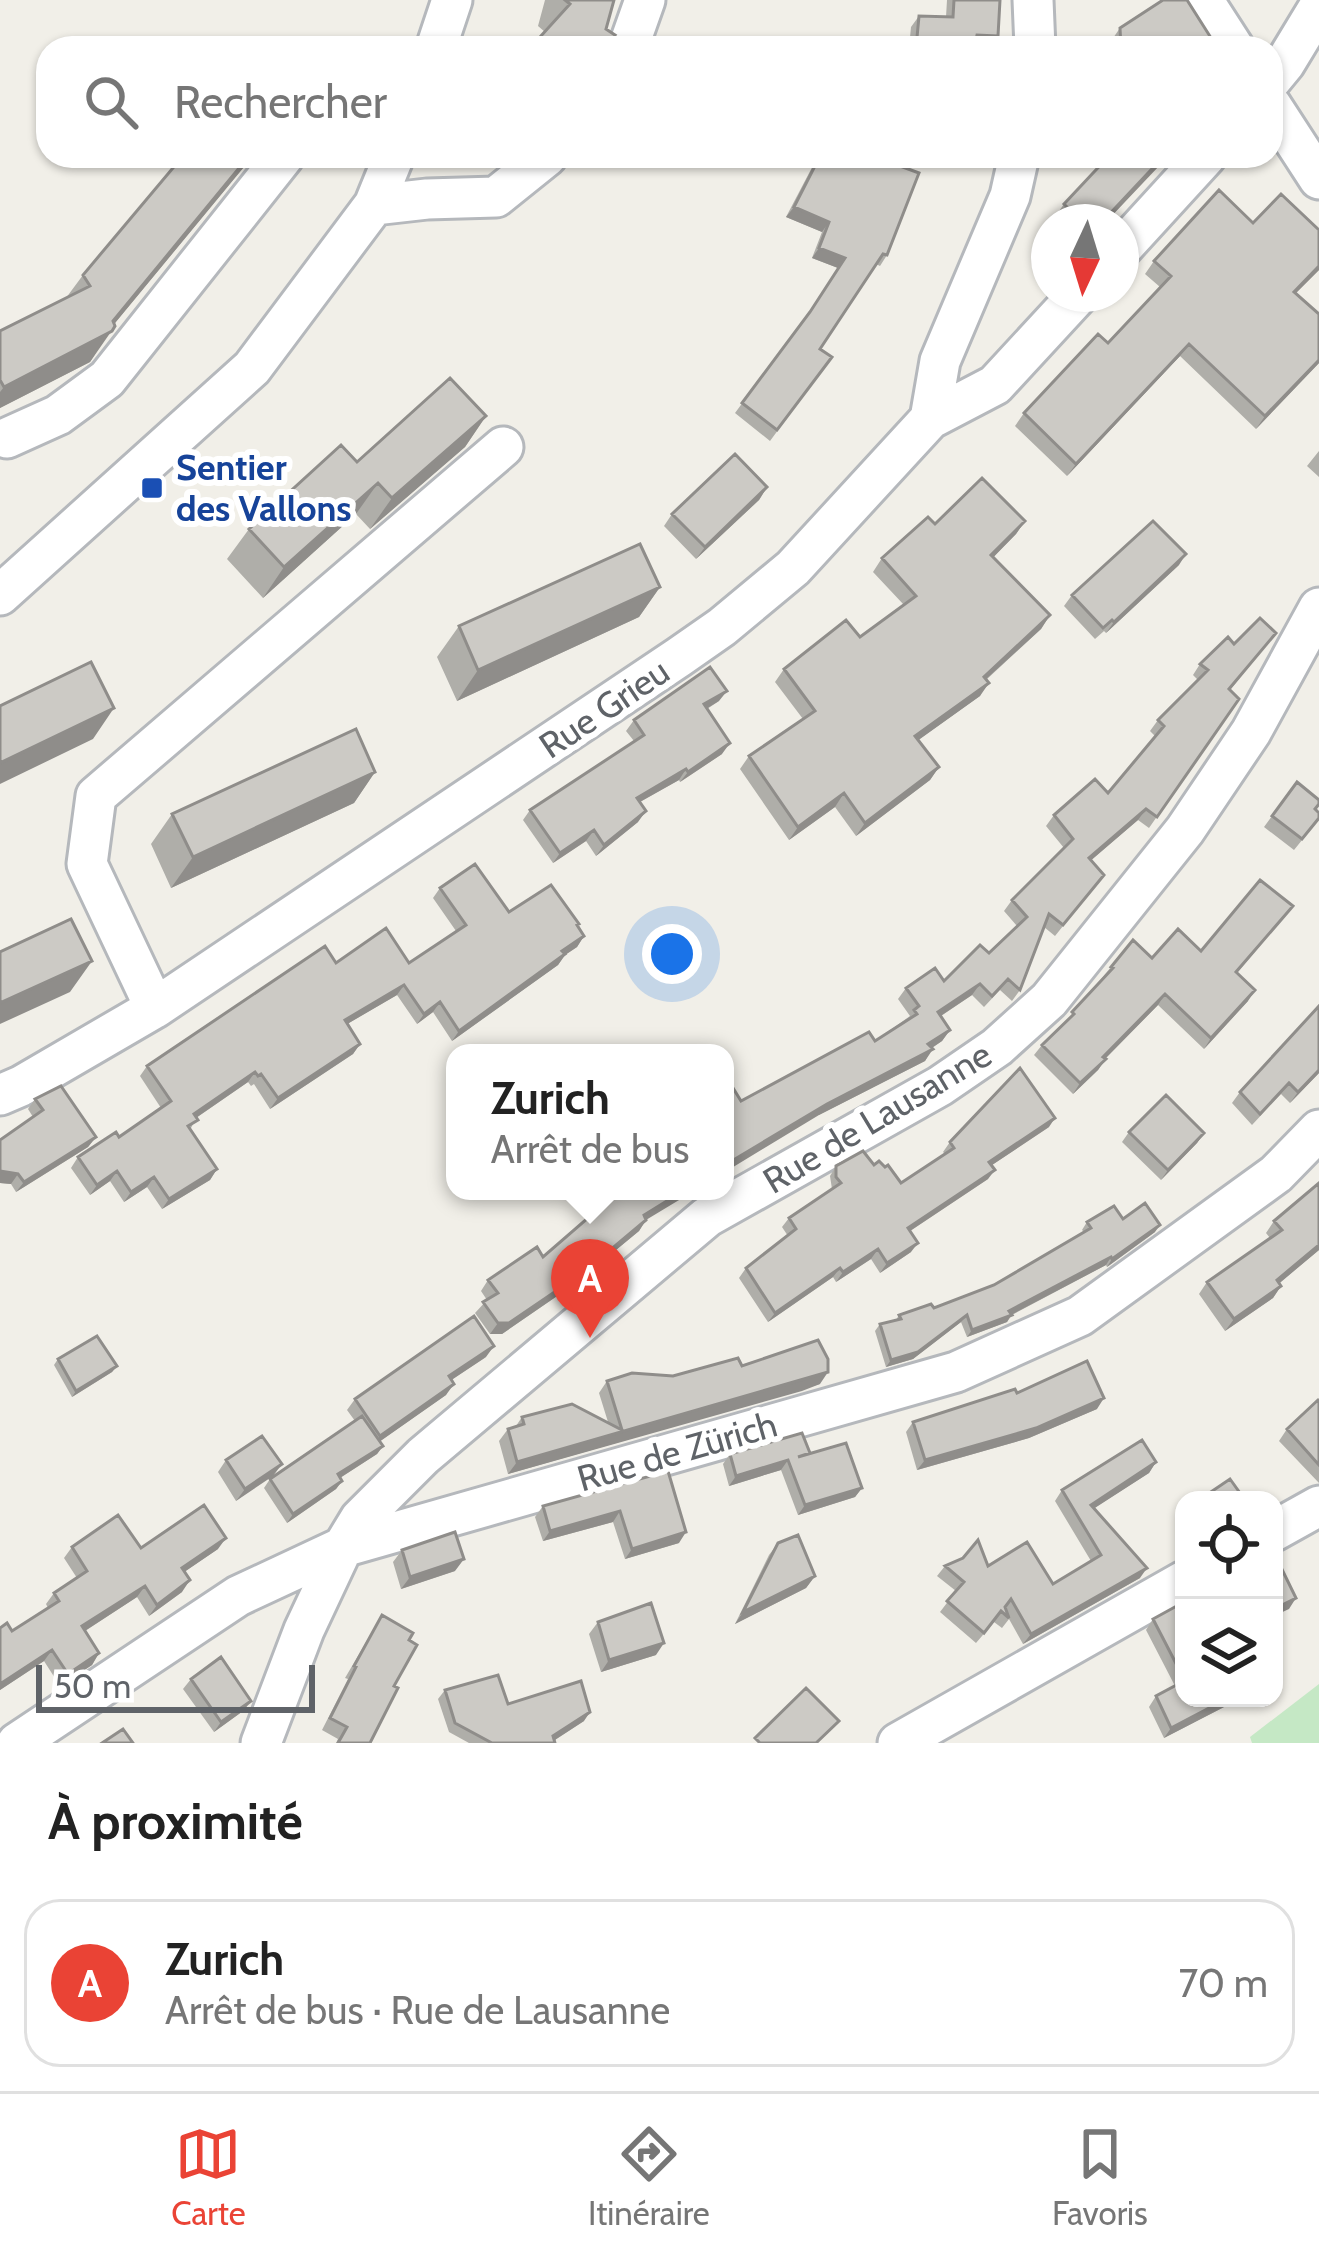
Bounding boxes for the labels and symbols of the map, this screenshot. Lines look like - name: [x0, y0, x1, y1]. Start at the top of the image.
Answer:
- north arrow: [1031, 204, 1139, 312]
- place label: Sentier des Vallons: [176, 445, 352, 530]
- marker: Sentier des Vallons: [139, 475, 165, 501]
- street label: Rue Grieu: [531, 649, 677, 767]
- your location: [642, 924, 702, 984]
- street label: Rue de Lausanne: [755, 1032, 999, 1202]
- pin: A: [551, 1239, 629, 1338]
- street label: Rue de Zürich: [572, 1402, 782, 1500]
- scale bar: [36, 1659, 315, 1712]

